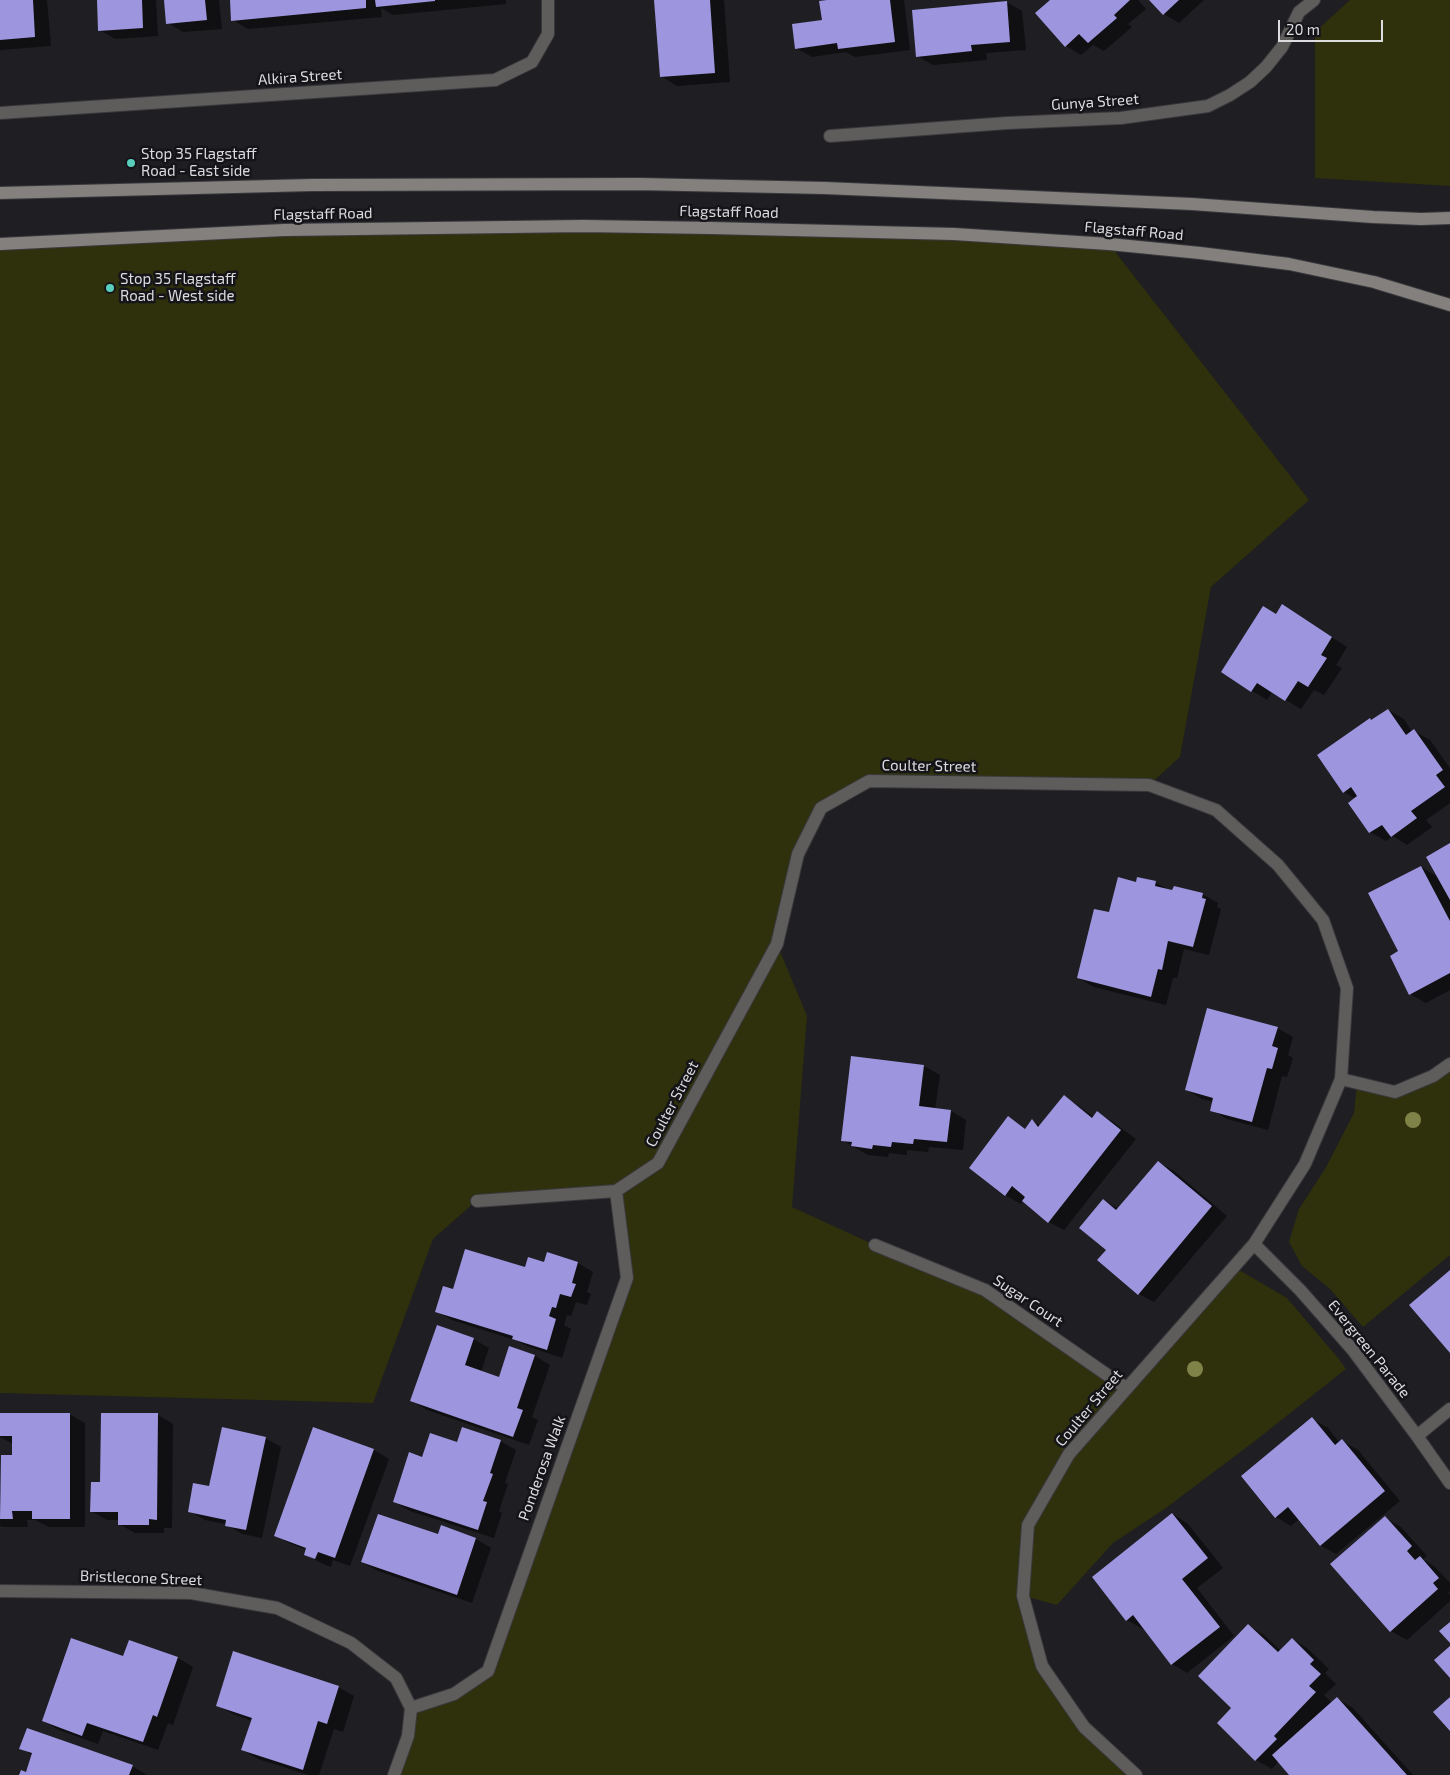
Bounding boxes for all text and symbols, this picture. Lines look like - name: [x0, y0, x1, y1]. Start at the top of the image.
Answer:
- scale bar: [1280, 10, 1385, 42]
- text: 20 m: [1286, 20, 1320, 38]
- street label: Alkira Street: [257, 65, 343, 89]
- street label: Gunya Street: [1051, 90, 1139, 114]
- place label: Stop 35 Flagstaff Road - East side: [141, 145, 257, 180]
- marker: Stop 35 Flagstaff Road - East side: [125, 157, 137, 169]
- street label: Flagstaff Road: [679, 202, 779, 222]
- street label: Flagstaff Road: [273, 204, 373, 224]
- street label: Flagstaff Road: [1084, 218, 1184, 244]
- place label: Stop 35 Flagstaff Road - West side: [120, 270, 236, 305]
- marker: Stop 35 Flagstaff Road - West side: [104, 282, 116, 294]
- street label: Coulter Street: [881, 756, 977, 776]
- street label: Coulter Street: [642, 1058, 702, 1150]
- street label: Sugar Court: [990, 1271, 1066, 1331]
- street label: Evergreen Parade: [1324, 1296, 1414, 1402]
- street label: Coulter Street: [1052, 1366, 1126, 1450]
- street label: Ponderosa Walk: [515, 1413, 569, 1523]
- street label: Bristlecone Street: [80, 1567, 202, 1589]

